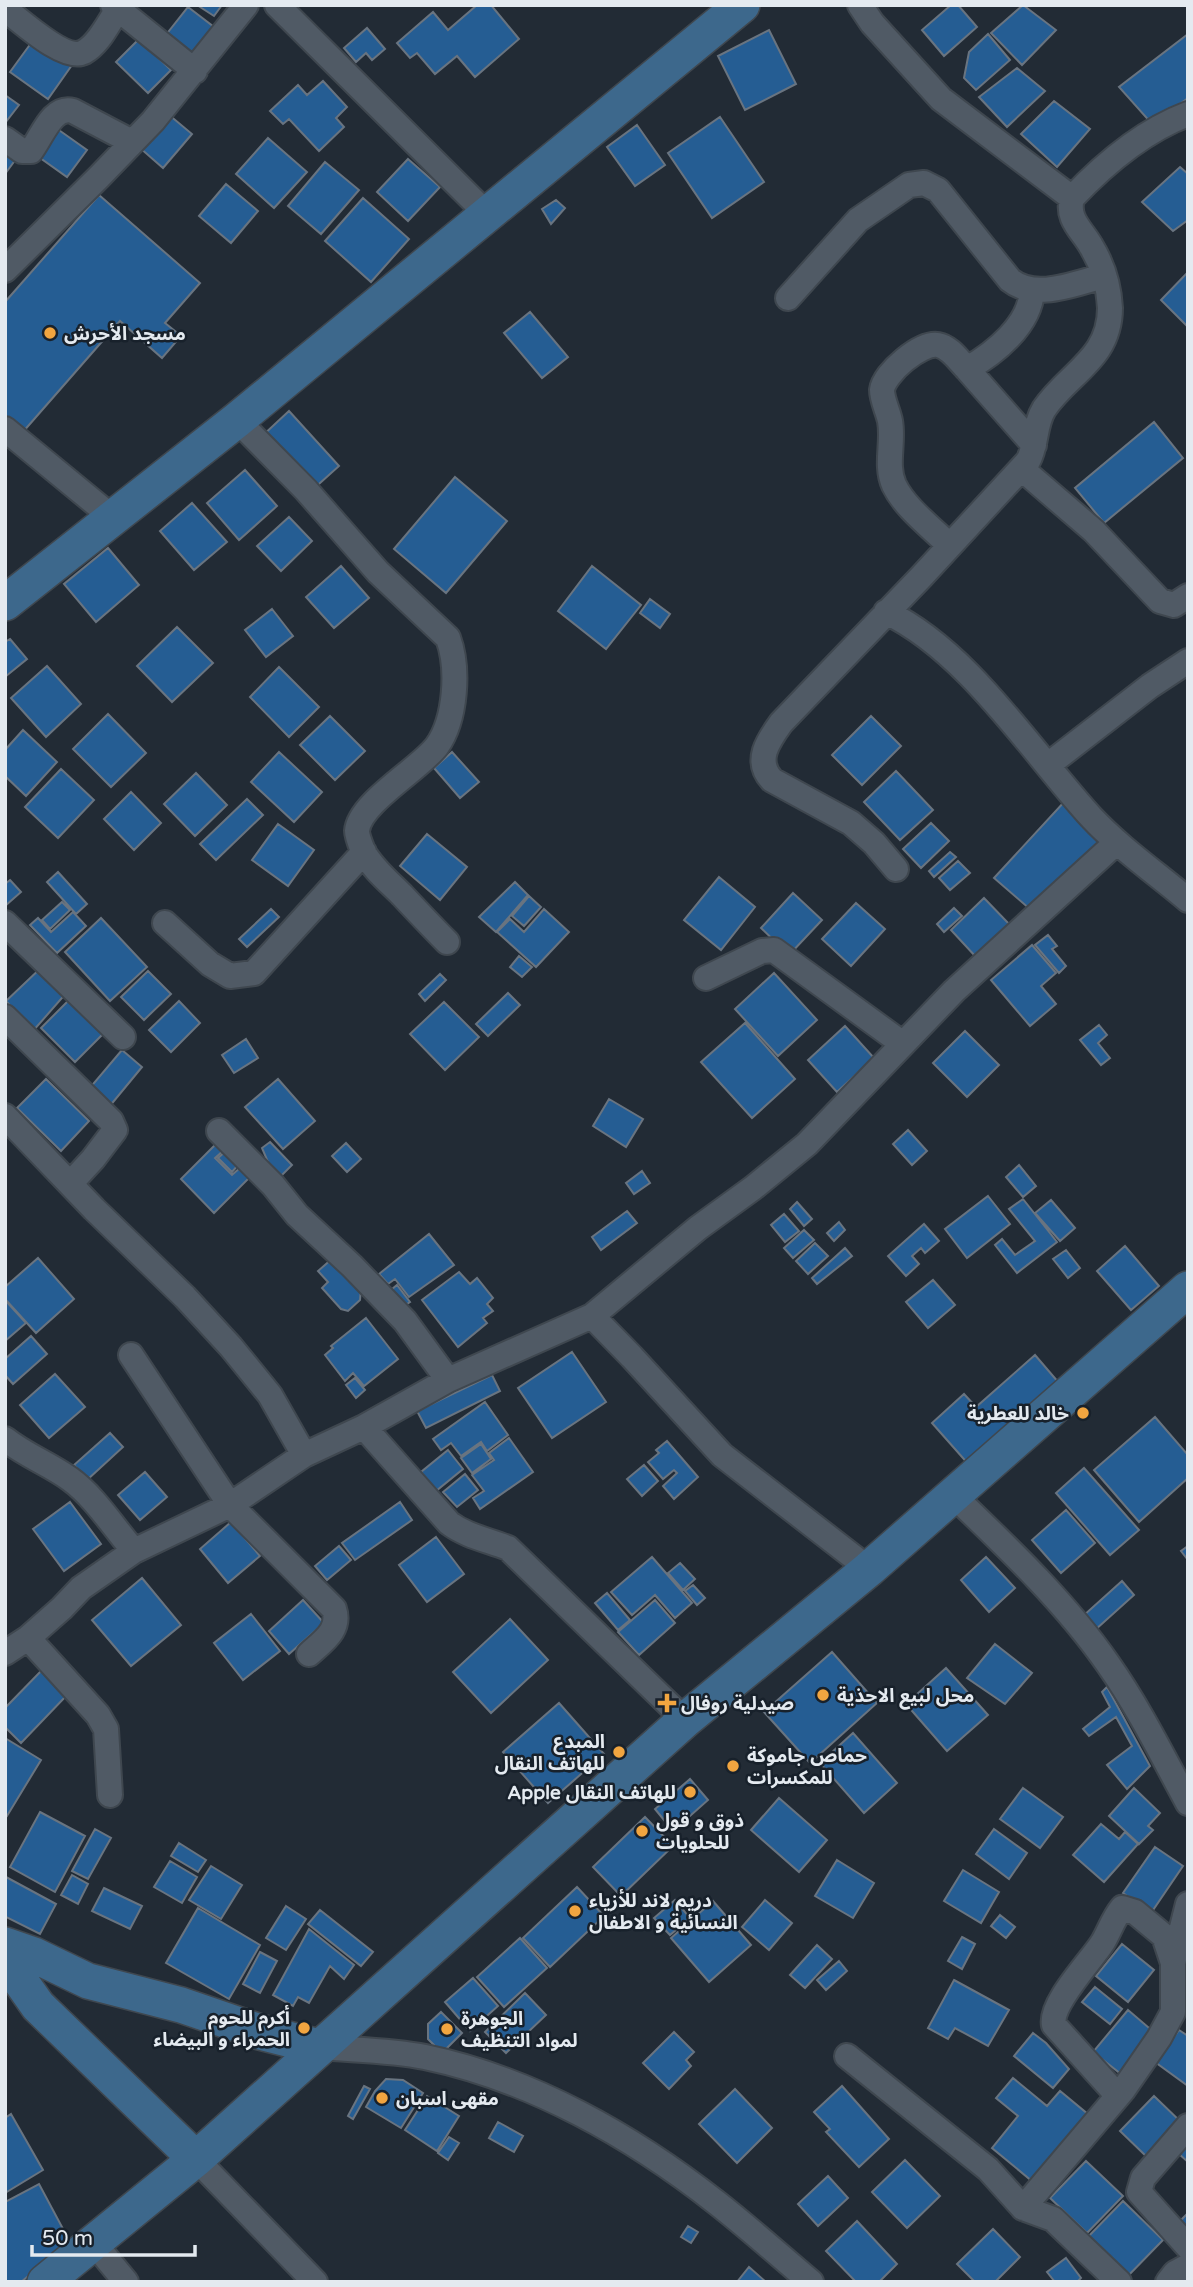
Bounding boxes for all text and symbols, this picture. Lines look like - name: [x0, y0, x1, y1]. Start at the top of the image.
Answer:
- place label: مسجد الأحرش: [64, 322, 186, 345]
- marker: مسجد الأحرش: [42, 325, 58, 341]
- place label: خالد للعطرية: [967, 1403, 1069, 1425]
- marker: خالد للعطرية: [1075, 1405, 1091, 1421]
- place label: محل لبيع الاحذية: [837, 1685, 974, 1710]
- marker: محل لبيع الاحذية: [815, 1687, 831, 1703]
- place label: صيدلية روفال: [681, 1693, 794, 1715]
- marker: صيدلية روفال: [659, 1695, 675, 1711]
- place label: المبدع للهاتف النقال: [495, 1731, 605, 1775]
- marker: المبدع للهاتف النقال: [611, 1744, 627, 1760]
- place label: حماص جاموكة للمكسرات: [747, 1745, 867, 1789]
- marker: حماص جاموكة للمكسرات: [725, 1758, 741, 1774]
- place label: Apple للهاتف النقال: [507, 1782, 676, 1805]
- marker: Apple للهاتف النقال: [682, 1784, 698, 1800]
- place label: ذوق و قول للحلويات: [656, 1810, 744, 1854]
- marker: ذوق و قول للحلويات: [634, 1823, 650, 1839]
- place label: دريم لاند للأزياء النسائية و الاطفال: [589, 1888, 738, 1934]
- marker: دريم لاند للأزياء النسائية و الاطفال: [567, 1903, 583, 1919]
- place label: أكرم للحوم الحمراء و البيضاء: [153, 2004, 290, 2051]
- place label: الجوهرة لمواد التنظيف: [461, 2008, 578, 2052]
- marker: أكرم للحوم الحمراء و البيضاء: [296, 2020, 312, 2036]
- marker: الجوهرة لمواد التنظيف: [439, 2021, 455, 2037]
- place label: مقهى اسبان: [396, 2088, 499, 2110]
- marker: مقهى اسبان: [374, 2090, 390, 2106]
- scale bar: [32, 2214, 194, 2258]
- text: 50 m: [42, 2226, 93, 2251]

